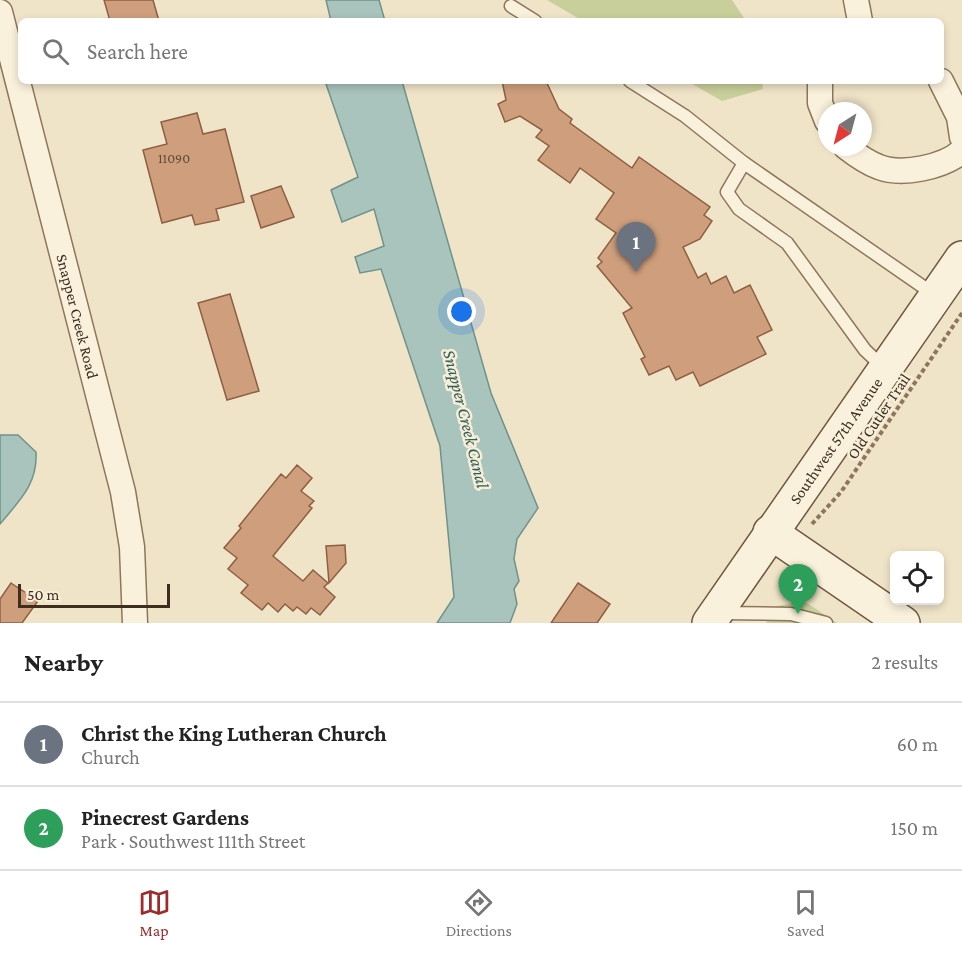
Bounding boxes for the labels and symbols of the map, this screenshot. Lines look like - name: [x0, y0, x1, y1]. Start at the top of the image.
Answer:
- north arrow: [818, 102, 872, 156]
- house number: 11090: [158, 150, 190, 166]
- pin: 1: [616, 222, 656, 272]
- street label: Snapper Creek Road: [53, 252, 102, 381]
- your location: [447, 297, 476, 326]
- water label: Snapper Creek Canal: [439, 348, 493, 491]
- street label: Old Cutler Trail: [844, 370, 913, 462]
- street label: Southwest 57th Avenue: [786, 375, 885, 507]
- pin: 2: [778, 564, 818, 614]
- scale bar: [18, 581, 170, 608]

